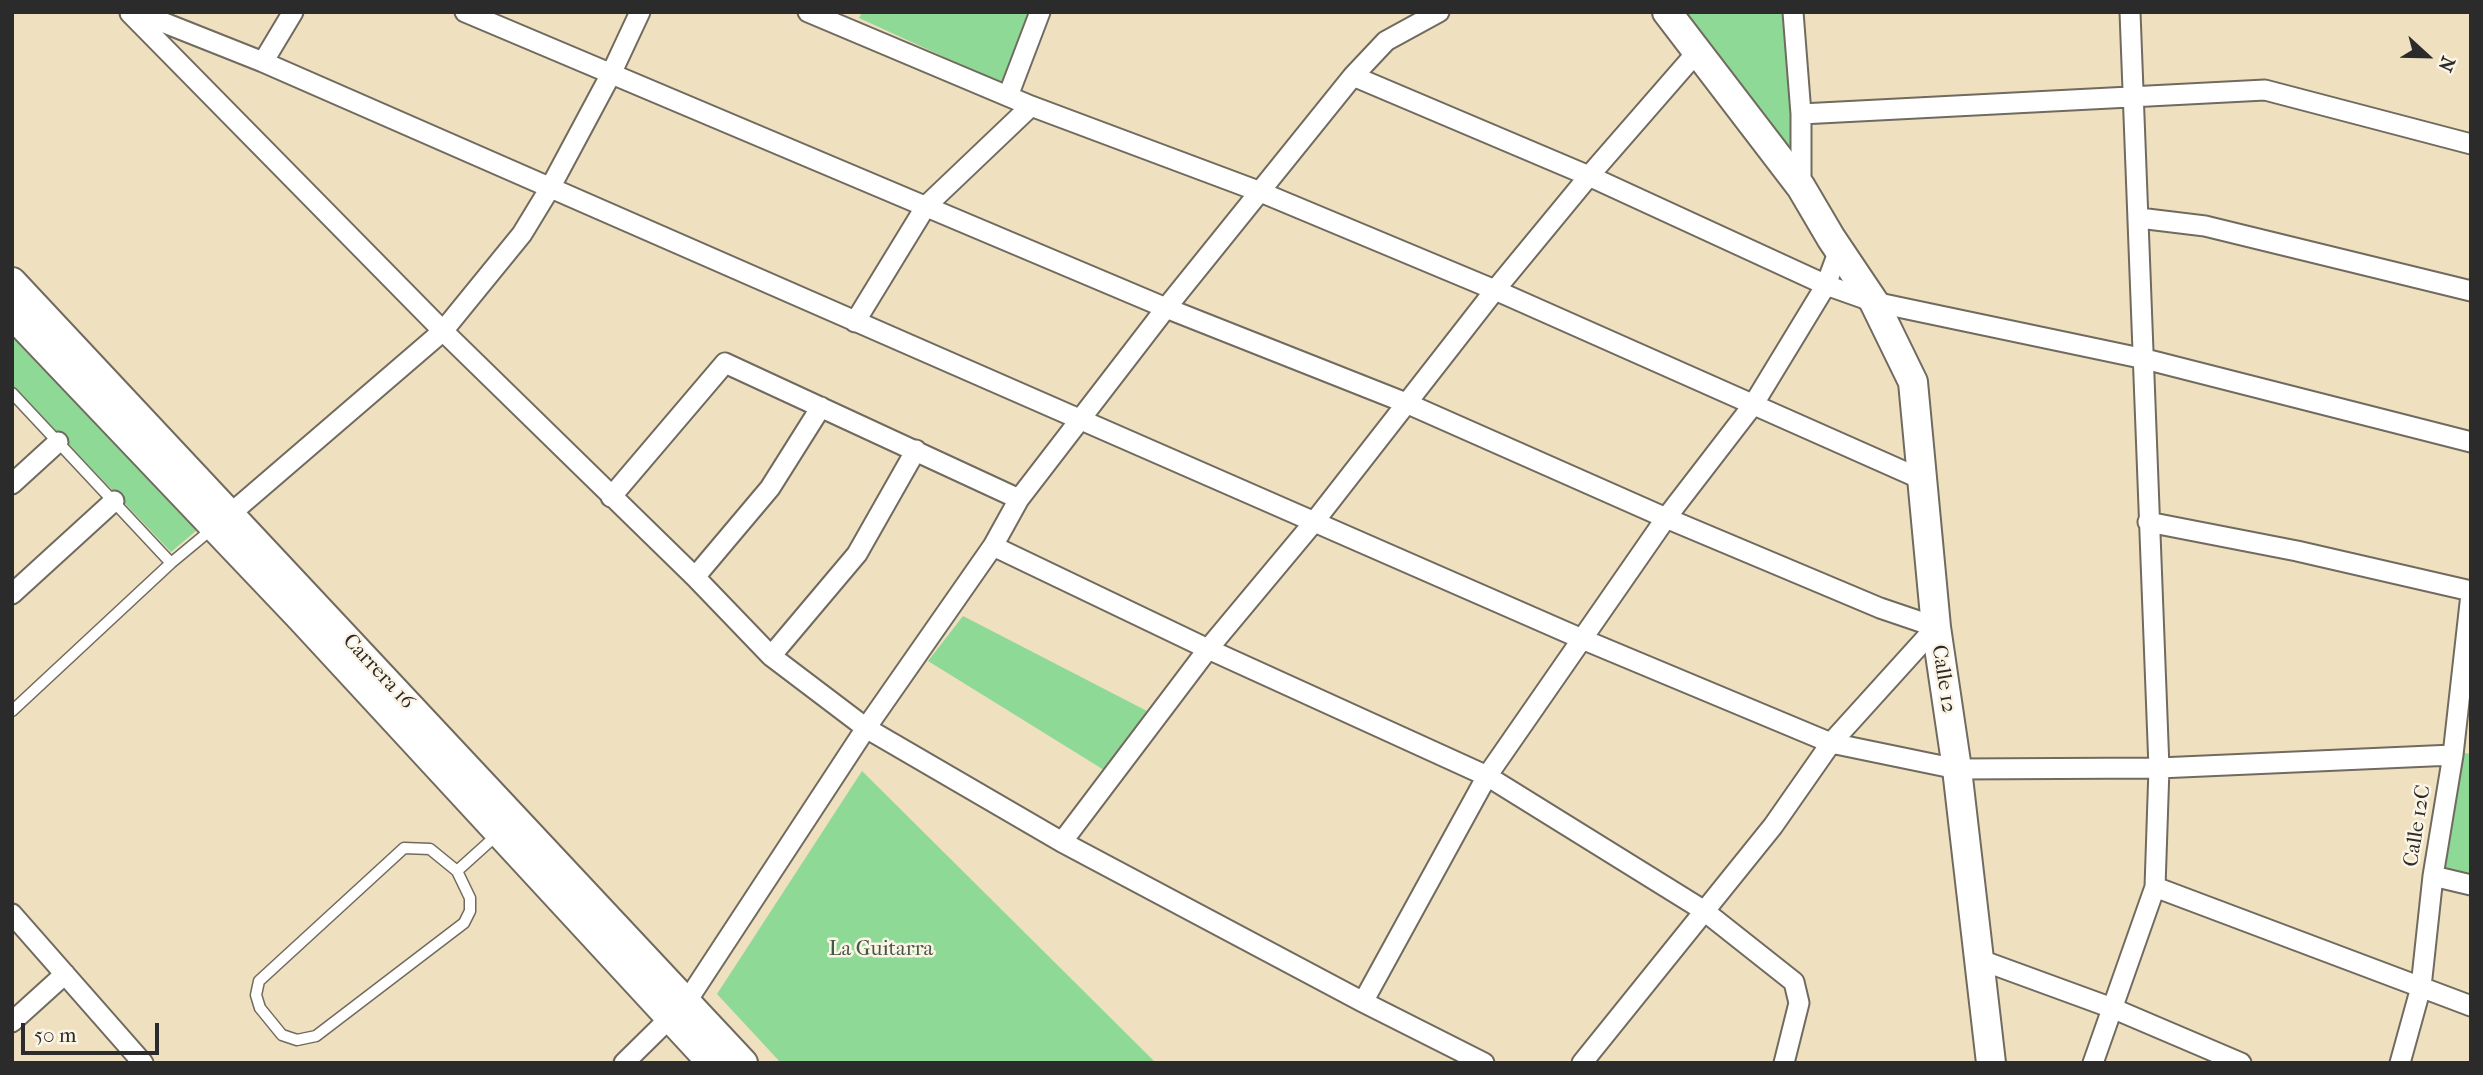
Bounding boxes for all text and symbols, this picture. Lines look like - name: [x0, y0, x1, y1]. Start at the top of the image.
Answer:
- north arrow: [2392, 21, 2462, 91]
- text: N: [2434, 53, 2459, 75]
- street label: Carrera 16: [337, 629, 419, 715]
- street label: Calle 12: [1925, 643, 1961, 715]
- street label: Calle 12C: [2399, 783, 2437, 869]
- park label: La Guitarra: [829, 937, 933, 963]
- scale bar: [24, 1009, 163, 1052]
- text: 50 m: [34, 1023, 77, 1047]

